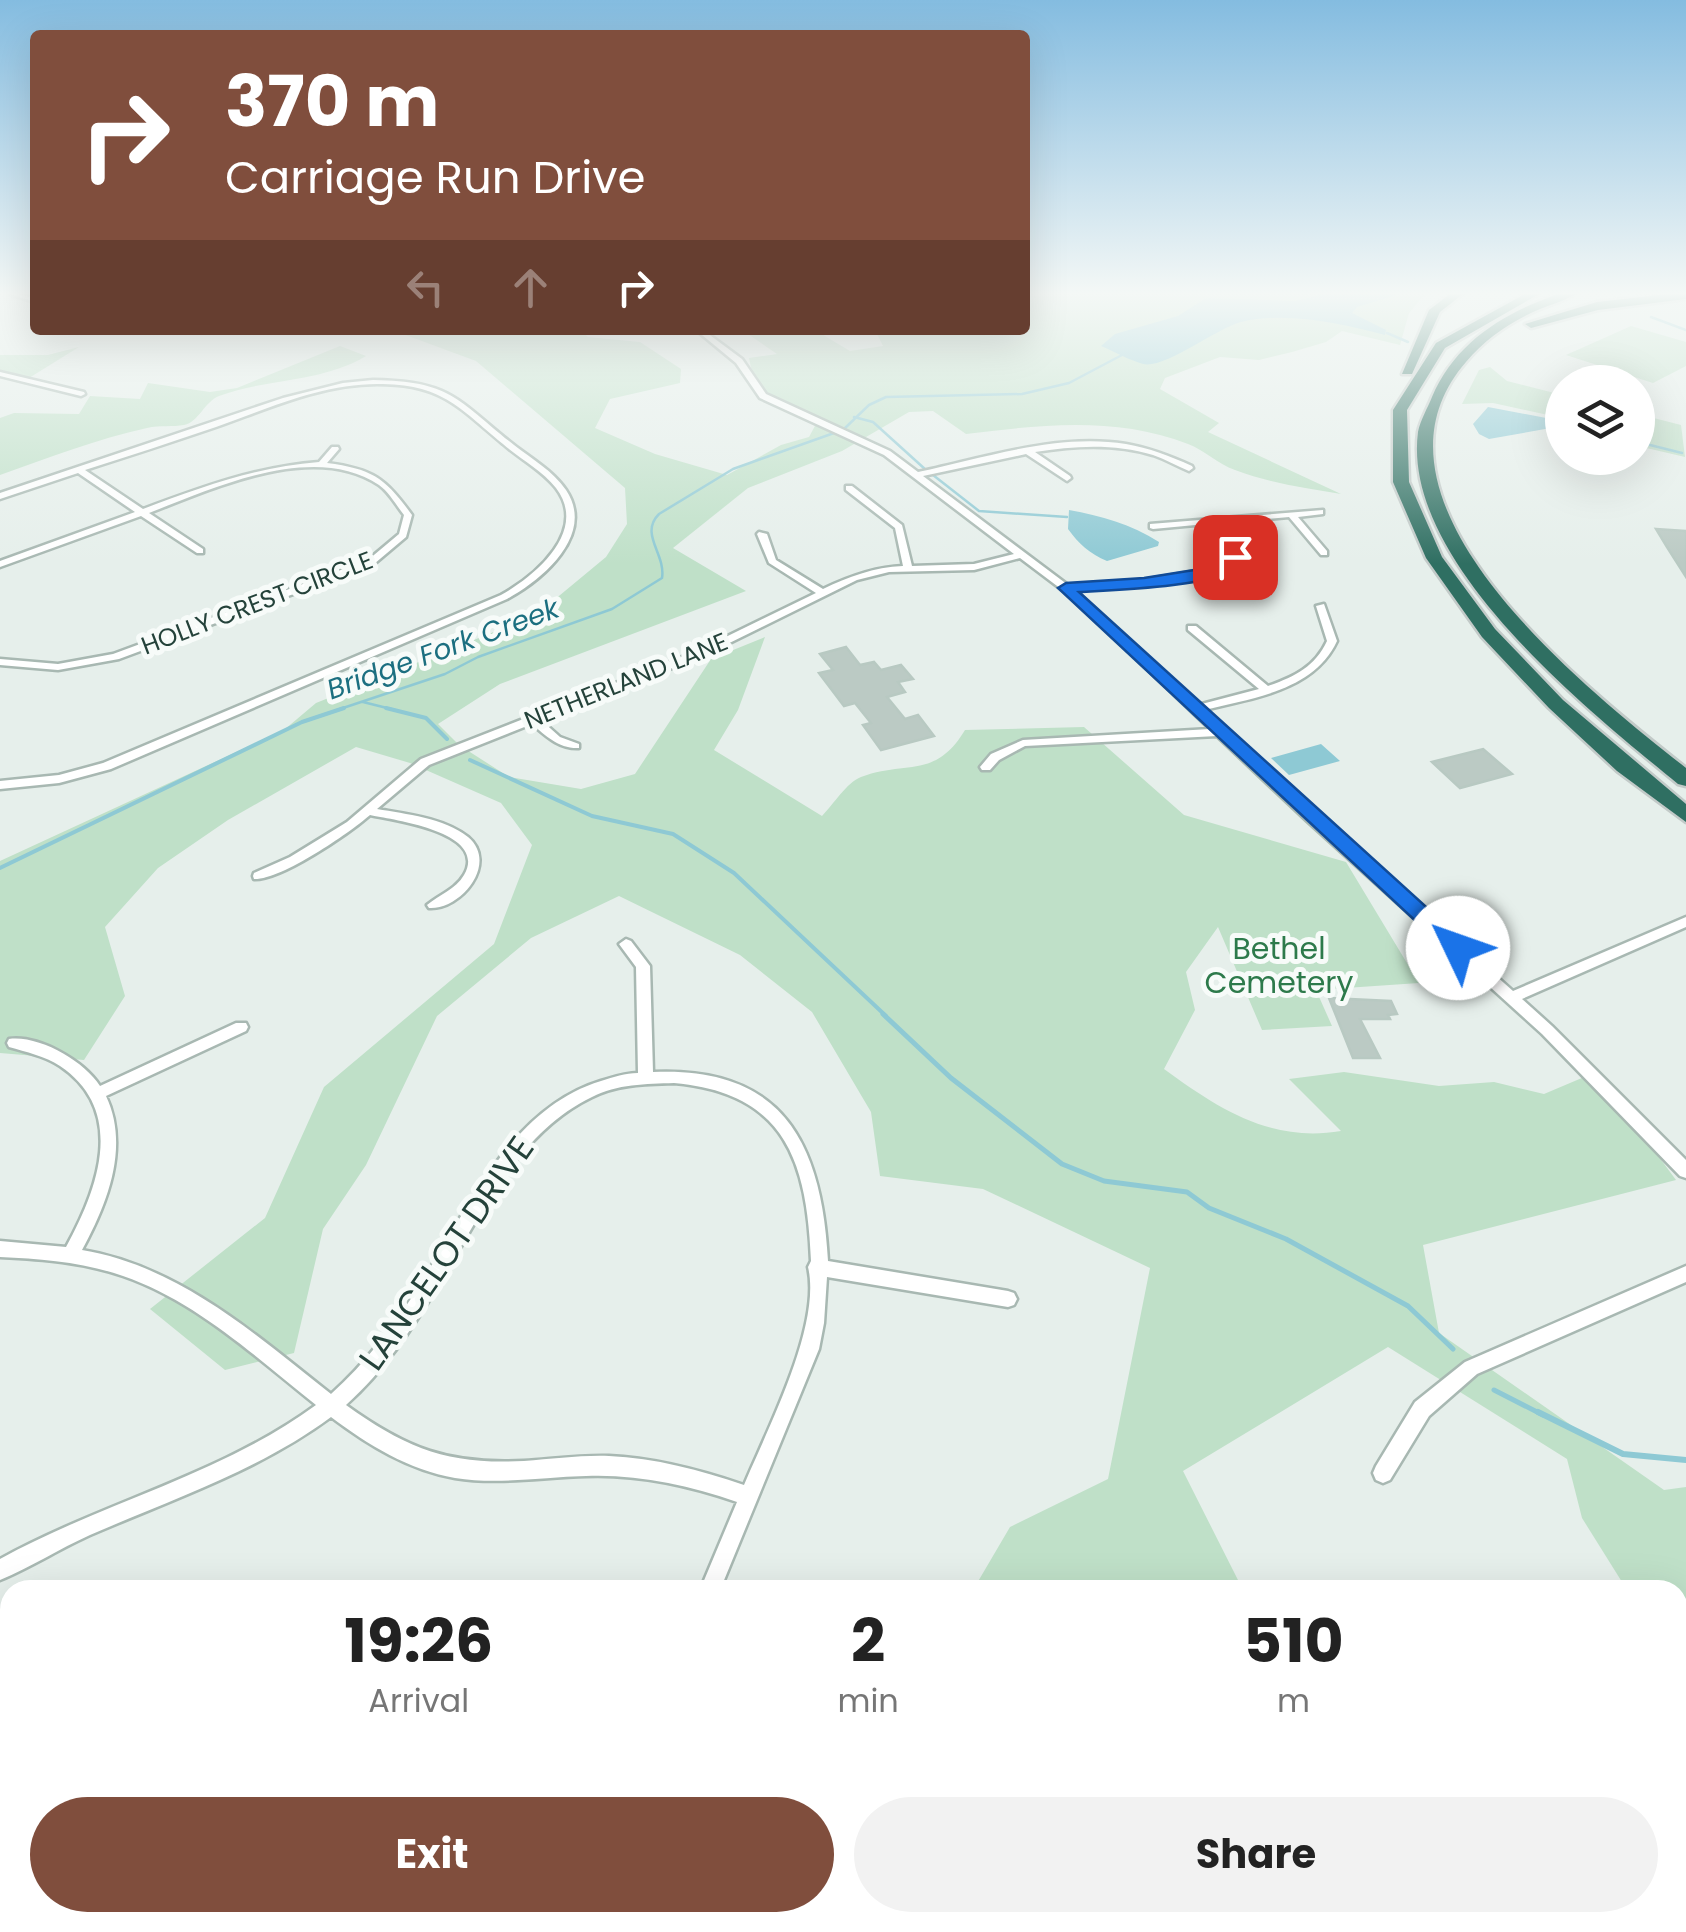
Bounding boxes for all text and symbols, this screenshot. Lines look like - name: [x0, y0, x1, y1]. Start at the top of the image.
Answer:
- text: 370 m: [225, 52, 439, 151]
- icon: right: [60, 70, 190, 200]
- text: Carriage Run Drive: [225, 146, 645, 209]
- icon: left: [398, 260, 453, 315]
- icon: ahead: [503, 260, 558, 315]
- icon: right: [608, 260, 663, 315]
- map controls: [1545, 365, 1655, 475]
- button: layers: [1545, 365, 1655, 475]
- pin: [1193, 515, 1278, 600]
- icon: arrive: [1208, 530, 1263, 585]
- street label: HOLLY CREST CIRCLE: [136, 543, 378, 663]
- water label: Bridge Fork Creek: [321, 588, 566, 709]
- street label: NETHERLAND LANE: [519, 624, 733, 738]
- position arrow: [1406, 896, 1510, 1000]
- park label: Bethel Cemetery: [1205, 927, 1354, 1004]
- street label: LANCELOT DRIVE: [347, 1126, 545, 1380]
- text: 19:26: [344, 1599, 493, 1683]
- text: 2: [851, 1599, 885, 1683]
- text: 510: [1243, 1599, 1344, 1683]
- text: Arrival: [368, 1678, 469, 1723]
- text: min: [837, 1678, 899, 1723]
- text: m: [1277, 1678, 1310, 1723]
- button: Exit: [30, 1797, 834, 1912]
- button: Share: [854, 1797, 1658, 1912]

